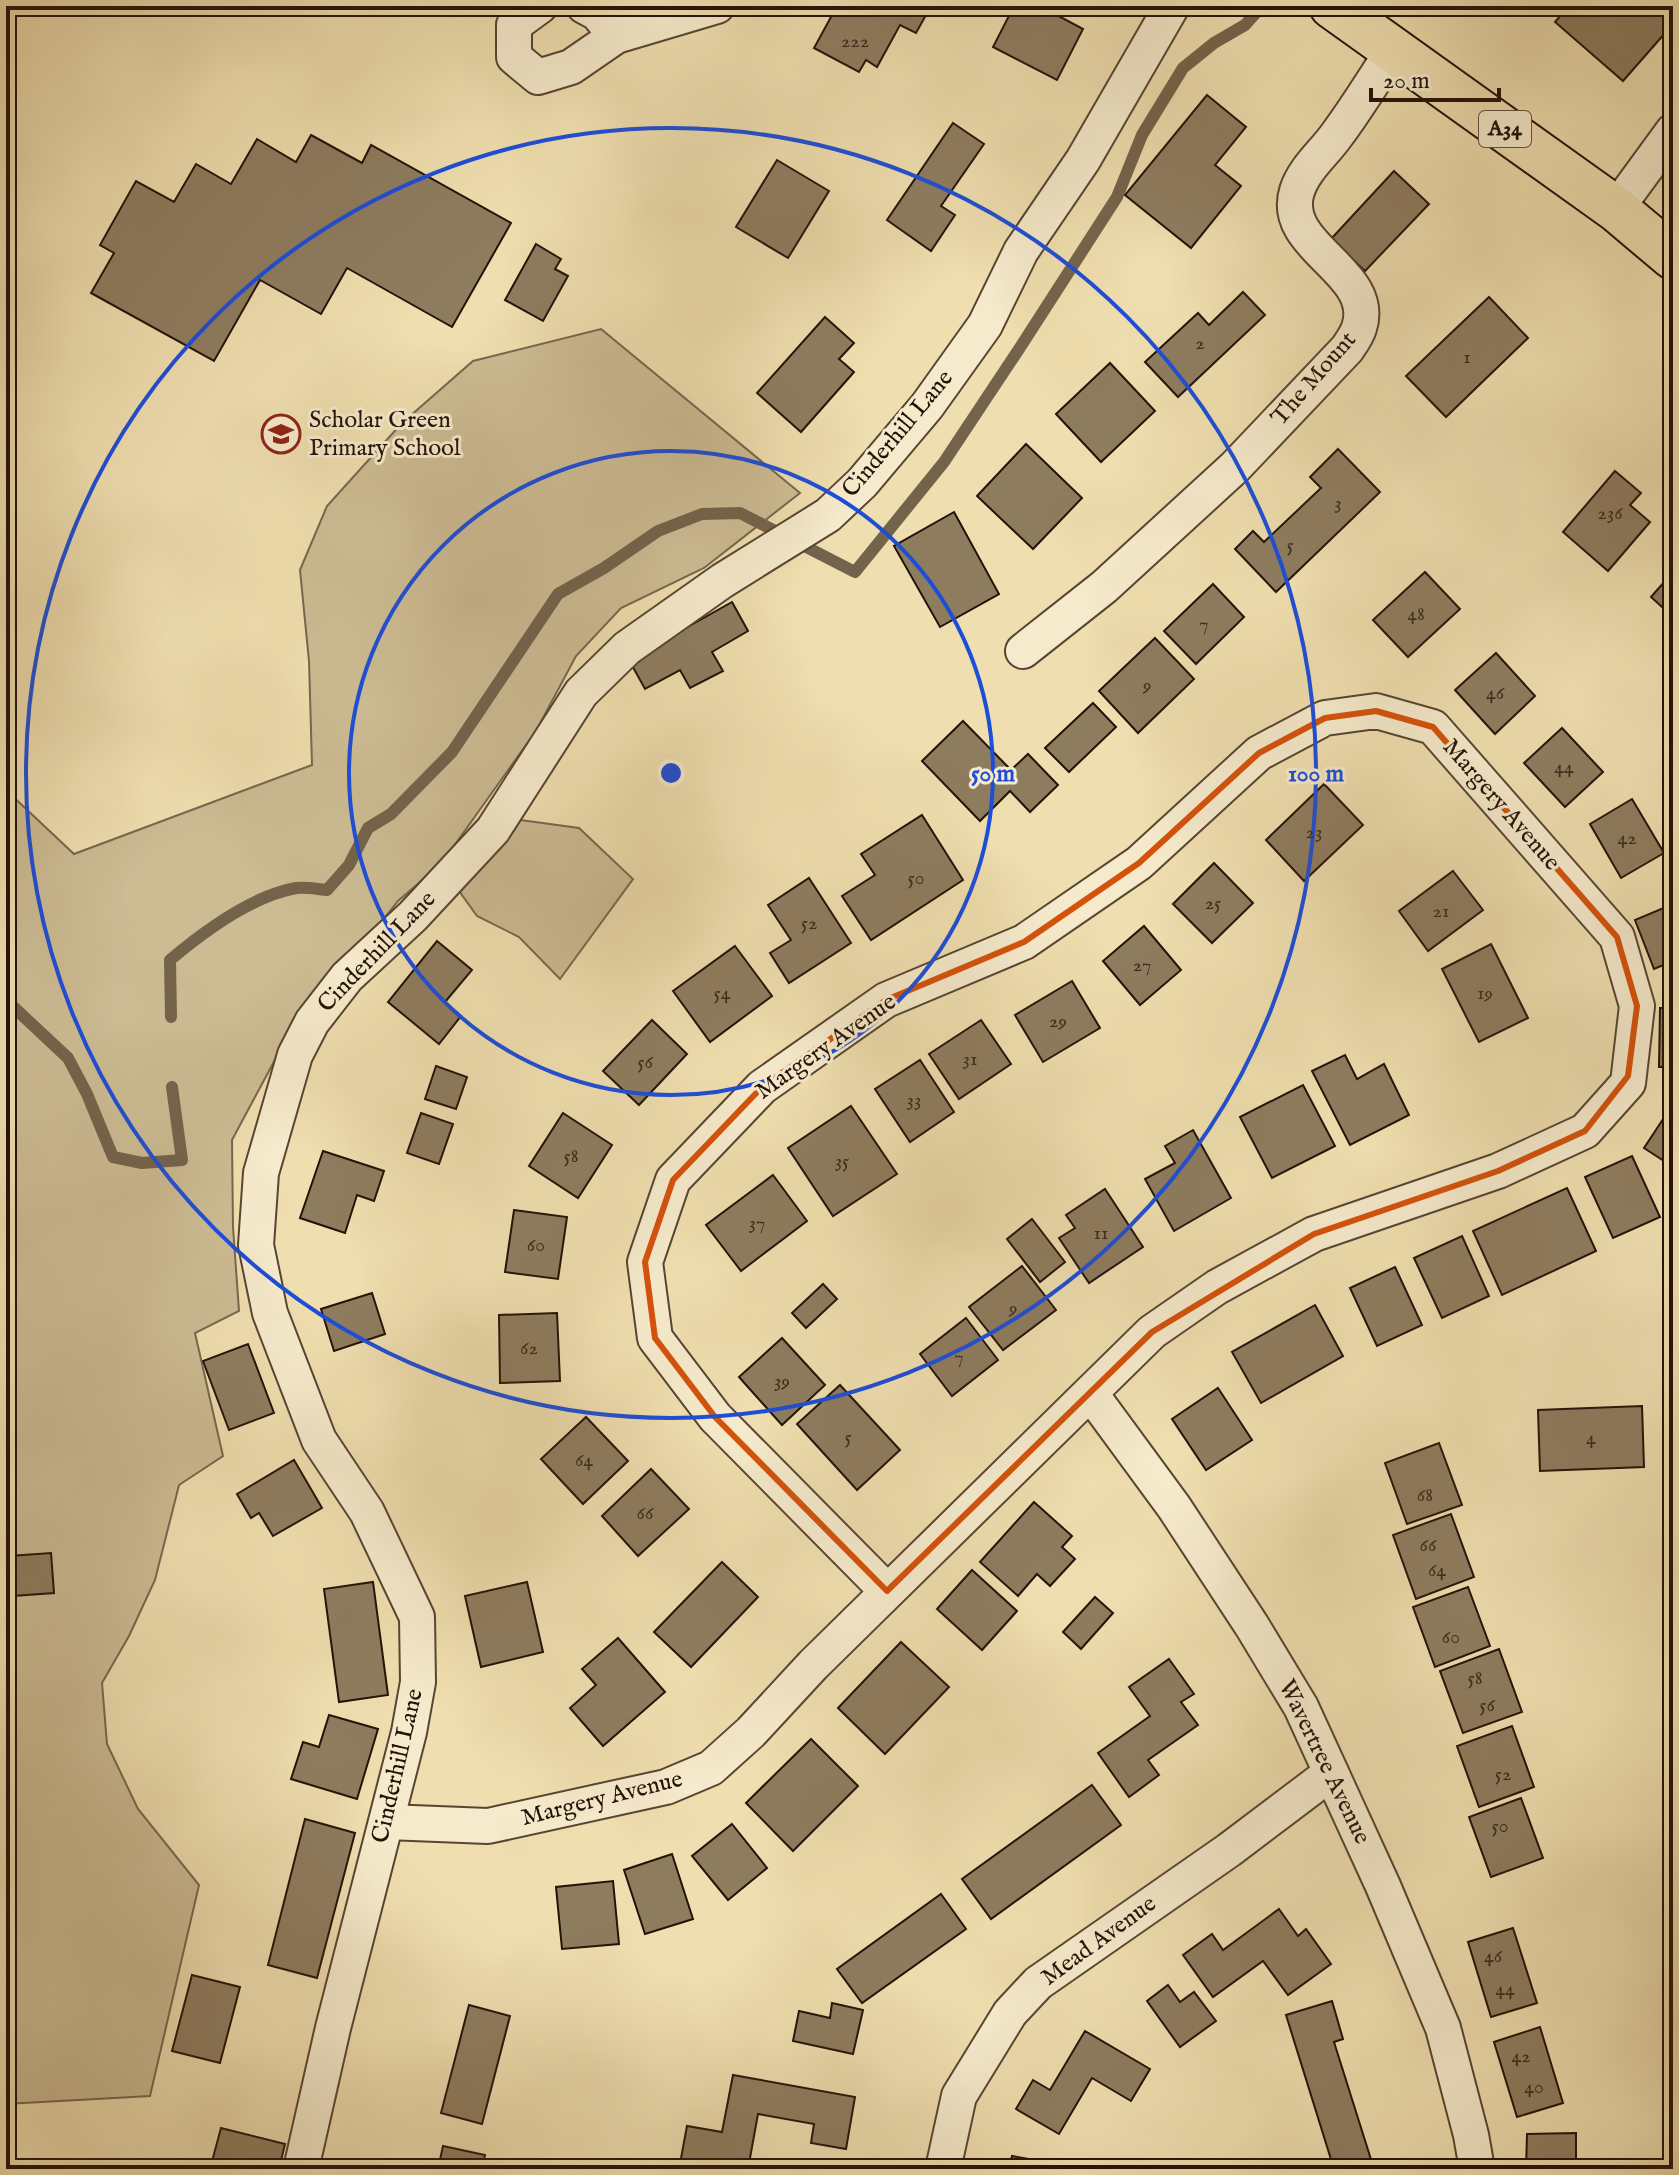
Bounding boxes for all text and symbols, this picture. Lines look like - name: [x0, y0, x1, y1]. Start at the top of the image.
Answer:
- house number: 222: [841, 29, 869, 54]
- scale bar: [1371, 52, 1499, 102]
- text: 20 m: [1383, 66, 1430, 97]
- road number: A34: [1479, 111, 1531, 147]
- street label: The Mount: [1265, 325, 1363, 433]
- house number: 2: [1195, 331, 1205, 356]
- house number: 1: [1463, 345, 1471, 370]
- street label: Cinderhill Lane: [835, 364, 961, 504]
- place label: Scholar Green Primary School: [309, 405, 461, 464]
- school or university icon: Scholar Green Primary School: [260, 413, 302, 455]
- house number: 3: [1334, 491, 1342, 516]
- house number: 236: [1597, 501, 1623, 526]
- house number: 5: [1286, 533, 1294, 558]
- house number: 48: [1407, 602, 1425, 627]
- house number: 7: [1199, 612, 1209, 637]
- house number: 9: [1142, 673, 1151, 698]
- house number: 46: [1486, 681, 1505, 706]
- street label: Margery Avenue: [1435, 733, 1567, 877]
- house number: 44: [1554, 755, 1574, 780]
- centre of rings: [657, 759, 685, 787]
- text: 50 m: [971, 759, 1016, 790]
- text: 100 m: [1288, 759, 1345, 790]
- house number: 23: [1306, 820, 1322, 845]
- house number: 42: [1617, 826, 1637, 851]
- house number: 50: [908, 866, 925, 891]
- street label: Cinderhill Lane: [311, 885, 443, 1019]
- house number: 25: [1205, 891, 1221, 916]
- house number: 21: [1433, 899, 1449, 924]
- house number: 52: [801, 911, 817, 936]
- house number: 27: [1133, 953, 1151, 978]
- house number: 54: [714, 981, 731, 1006]
- house number: 19: [1477, 981, 1493, 1006]
- street label: Margery Avenue: [750, 987, 902, 1107]
- house number: 29: [1049, 1009, 1067, 1034]
- house number: 31: [963, 1047, 977, 1072]
- house number: 56: [637, 1050, 653, 1075]
- house number: 33: [907, 1088, 921, 1113]
- house number: 58: [563, 1144, 579, 1169]
- house number: 35: [835, 1149, 849, 1174]
- house number: 37: [749, 1211, 765, 1236]
- house number: 11: [1094, 1221, 1108, 1246]
- house number: 60: [527, 1233, 545, 1258]
- house number: 9: [1008, 1296, 1017, 1321]
- house number: 62: [520, 1336, 538, 1361]
- house number: 7: [954, 1345, 964, 1370]
- house number: 39: [774, 1369, 790, 1394]
- house number: 5: [844, 1425, 852, 1450]
- house number: 4: [1586, 1426, 1596, 1451]
- house number: 64: [575, 1448, 593, 1473]
- house number: 68: [1417, 1483, 1433, 1508]
- house number: 66: [637, 1501, 654, 1526]
- house number: 66: [1420, 1533, 1437, 1558]
- house number: 64: [1428, 1558, 1446, 1583]
- house number: 60: [1442, 1625, 1460, 1650]
- house number: 58: [1467, 1666, 1483, 1691]
- street label: Wavertree Avenue: [1271, 1675, 1377, 1849]
- street label: Cinderhill Lane: [365, 1686, 431, 1846]
- house number: 56: [1479, 1693, 1495, 1718]
- house number: 52: [1495, 1762, 1511, 1787]
- street label: Margery Avenue: [518, 1764, 686, 1834]
- house number: 50: [1492, 1814, 1509, 1839]
- street label: Mead Avenue: [1035, 1889, 1163, 1993]
- house number: 46: [1484, 1944, 1503, 1969]
- house number: 44: [1495, 1977, 1515, 2002]
- house number: 42: [1511, 2044, 1531, 2069]
- house number: 40: [1524, 2075, 1544, 2100]

